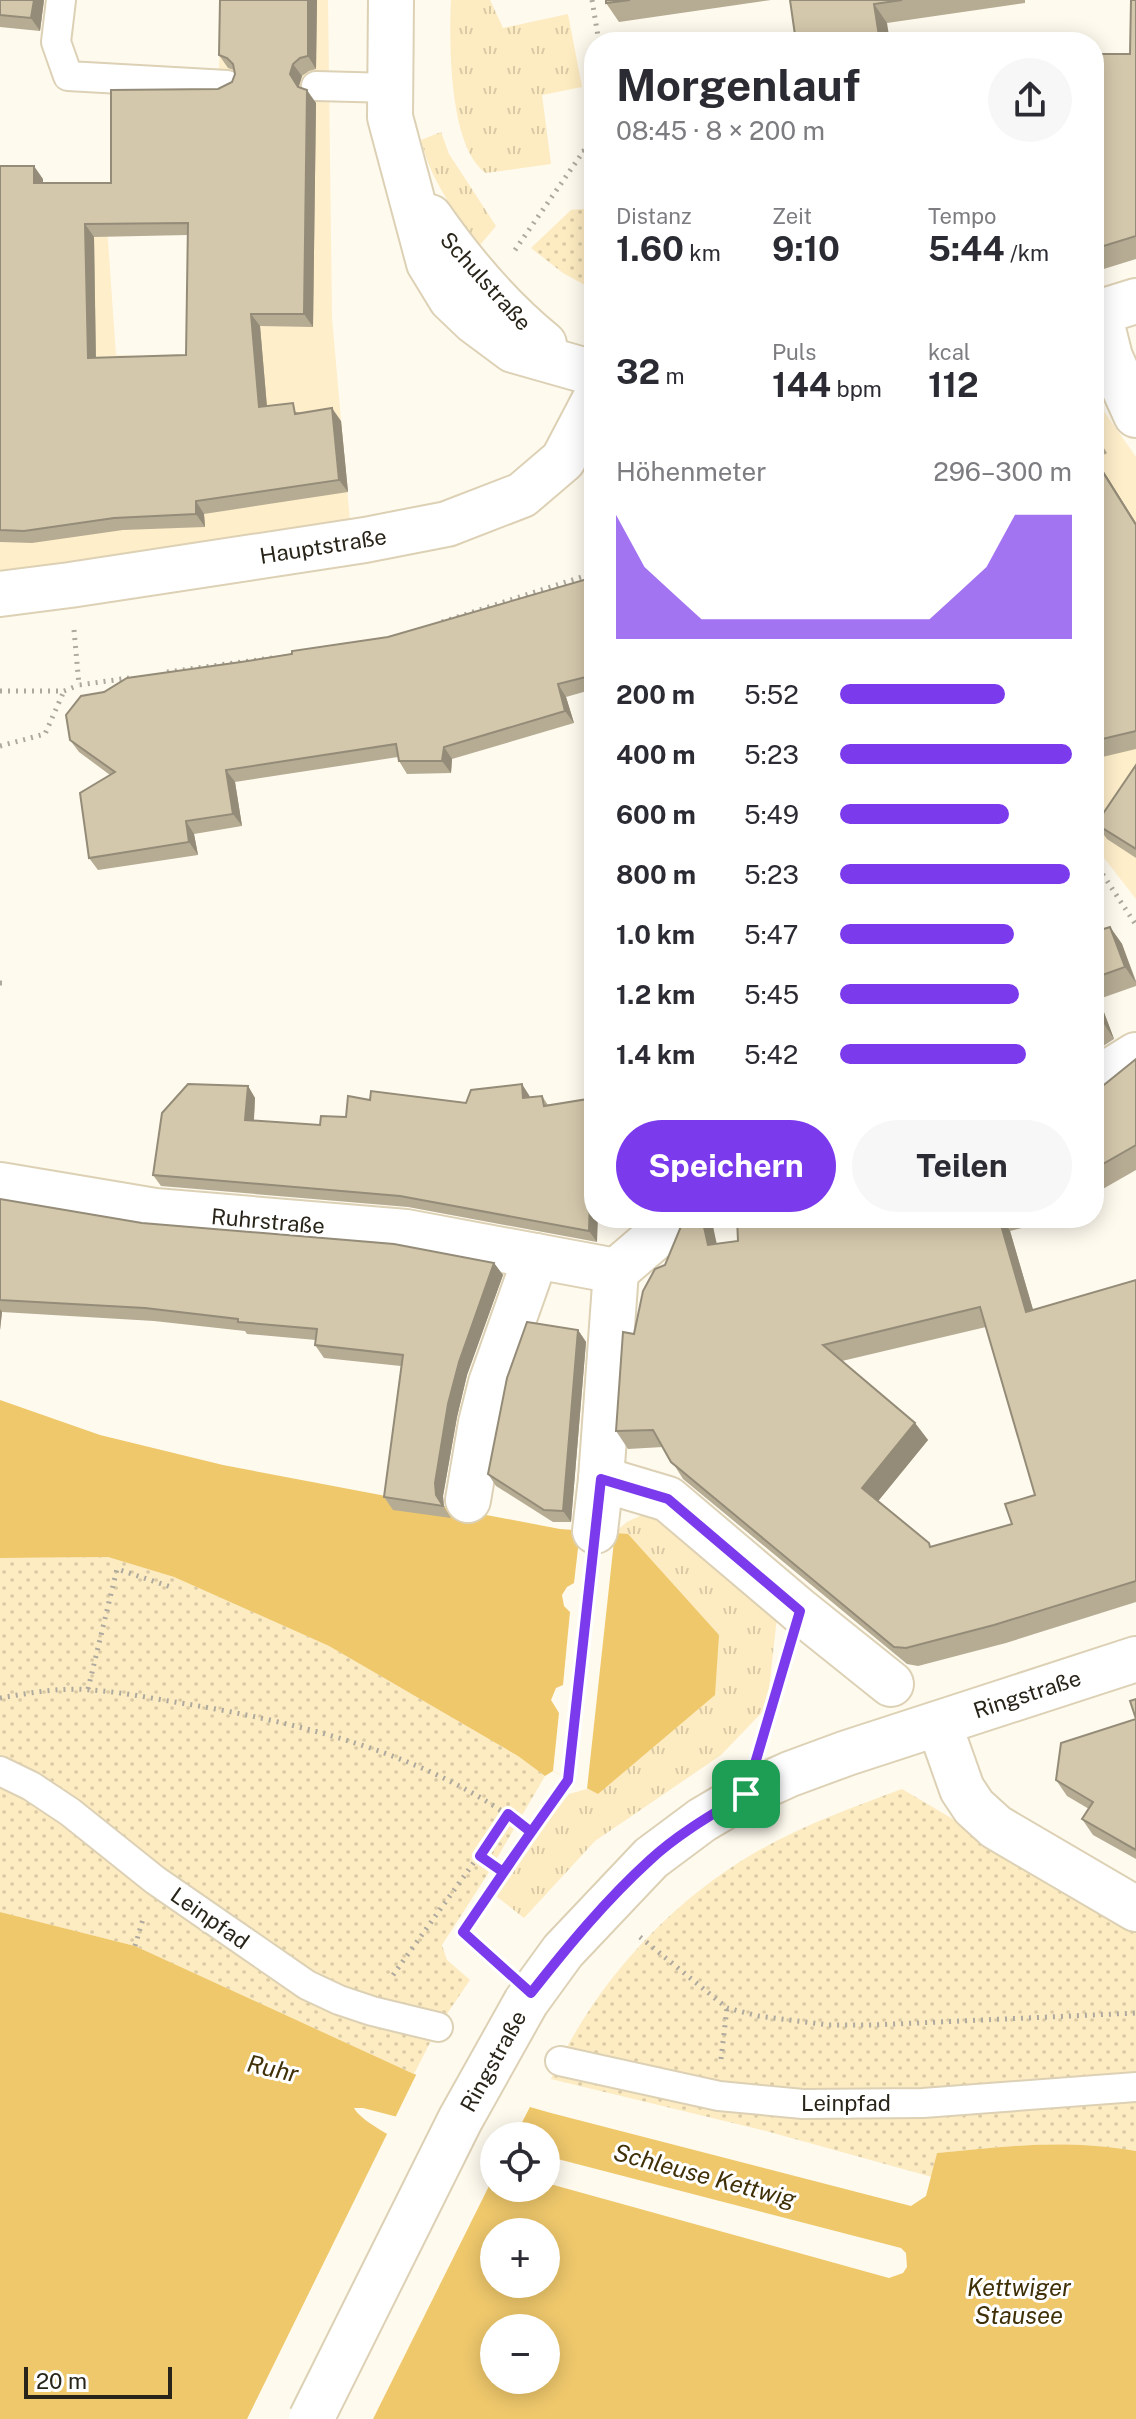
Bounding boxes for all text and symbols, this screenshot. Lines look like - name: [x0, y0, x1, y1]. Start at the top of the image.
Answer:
- button: share: [988, 58, 1072, 142]
- text: Morgenlauf: [616, 59, 860, 111]
- text: 08:45 · 8 × 200 m: [616, 115, 825, 146]
- text: Distanz: [616, 203, 691, 229]
- text: Zeit: [772, 203, 812, 229]
- text: Tempo: [928, 203, 997, 229]
- street label: Schulstraße: [435, 226, 537, 336]
- text: 1.60: [616, 229, 684, 269]
- text: 9:10: [772, 229, 840, 269]
- text: 5:44: [928, 229, 1005, 269]
- text: km: [684, 240, 721, 266]
- text: /km: [1005, 240, 1049, 266]
- text: Puls: [772, 339, 816, 365]
- text: kcal: [928, 339, 970, 365]
- text: 32: [616, 352, 660, 392]
- text: m: [660, 363, 685, 389]
- text: 144: [772, 365, 831, 405]
- text: 112: [928, 365, 979, 405]
- text: bpm: [831, 376, 882, 402]
- text: Höhenmeter: [616, 456, 766, 487]
- text: 296–300 m: [933, 456, 1072, 487]
- street label: Hauptstraße: [258, 523, 388, 569]
- text: 200 m: [616, 679, 695, 710]
- text: 5:52: [744, 679, 799, 710]
- text: 400 m: [616, 739, 696, 770]
- text: 5:23: [744, 739, 799, 770]
- text: 600 m: [616, 799, 696, 830]
- text: 5:49: [744, 799, 799, 830]
- text: 800 m: [616, 859, 696, 890]
- text: 5:23: [744, 859, 799, 890]
- text: 1.0 km: [616, 919, 695, 950]
- text: 5:47: [744, 919, 798, 950]
- text: 1.2 km: [616, 979, 695, 1010]
- text: 5:45: [744, 979, 799, 1010]
- text: 1.4 km: [616, 1039, 695, 1070]
- text: 5:42: [744, 1039, 798, 1070]
- button: Speichern: [616, 1120, 836, 1212]
- button: Teilen: [852, 1120, 1072, 1212]
- street label: Ruhrstraße: [210, 1203, 326, 1239]
- street label: Ringstraße: [970, 1664, 1084, 1724]
- pin: [712, 1760, 780, 1828]
- icon: arrive: [724, 1772, 768, 1816]
- street label: Leinpfad: [166, 1882, 254, 1954]
- street label: Ringstraße: [455, 2006, 531, 2116]
- water label: Ruhr: [245, 2049, 302, 2088]
- street label: Leinpfad: [801, 2090, 891, 2116]
- map controls: [480, 2122, 560, 2394]
- button: locate: [480, 2122, 560, 2202]
- water label: Schleuse Kettwig: [611, 2137, 800, 2213]
- button: +: [480, 2218, 560, 2298]
- water label: Kettwiger Stausee: [967, 2273, 1072, 2329]
- button: −: [480, 2314, 560, 2394]
- scale bar: [24, 2363, 172, 2399]
- text: 20 m: [36, 2368, 87, 2394]

